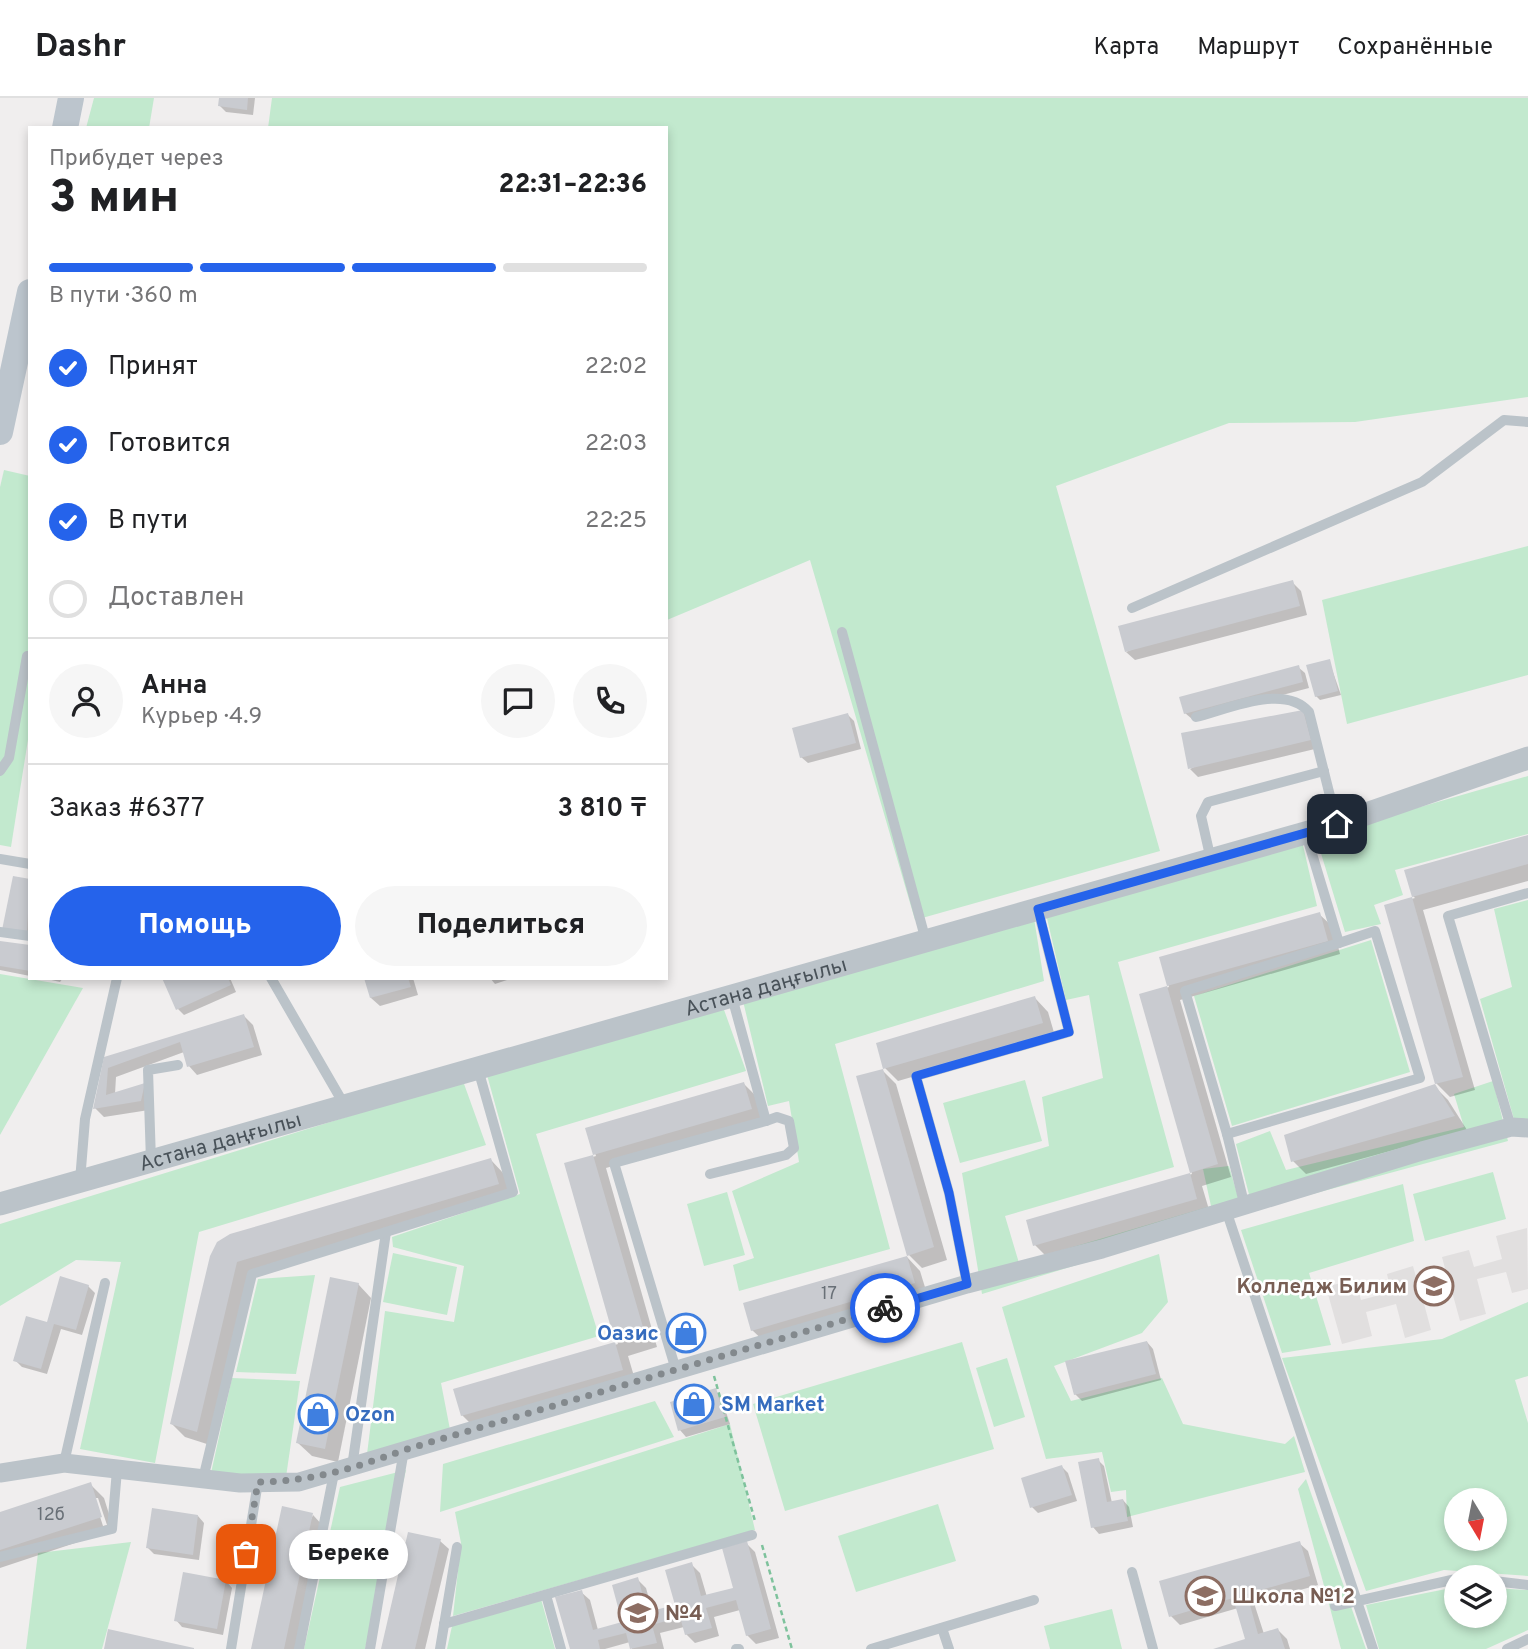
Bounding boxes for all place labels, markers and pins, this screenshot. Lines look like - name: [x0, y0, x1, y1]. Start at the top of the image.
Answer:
- pin: [1307, 794, 1367, 854]
- school or university icon: Колледж Билим: [1413, 1265, 1455, 1307]
- place label: Колледж Билим: [1237, 1274, 1407, 1301]
- shop icon: Оазис: [665, 1312, 707, 1354]
- place label: Оазис: [597, 1321, 659, 1348]
- shop icon: SM Market: [673, 1383, 715, 1425]
- place label: SM Market: [721, 1392, 825, 1419]
- shop icon: Ozon: [297, 1393, 339, 1435]
- place label: Ozon: [345, 1402, 395, 1429]
- pin: [216, 1524, 276, 1584]
- callout: Береке: [288, 1530, 407, 1578]
- school or university icon: Школа №12: [1184, 1575, 1226, 1617]
- place label: Школа №12: [1232, 1584, 1355, 1611]
- school or university icon: №4: [617, 1592, 659, 1634]
- place label: №4: [665, 1601, 703, 1628]

